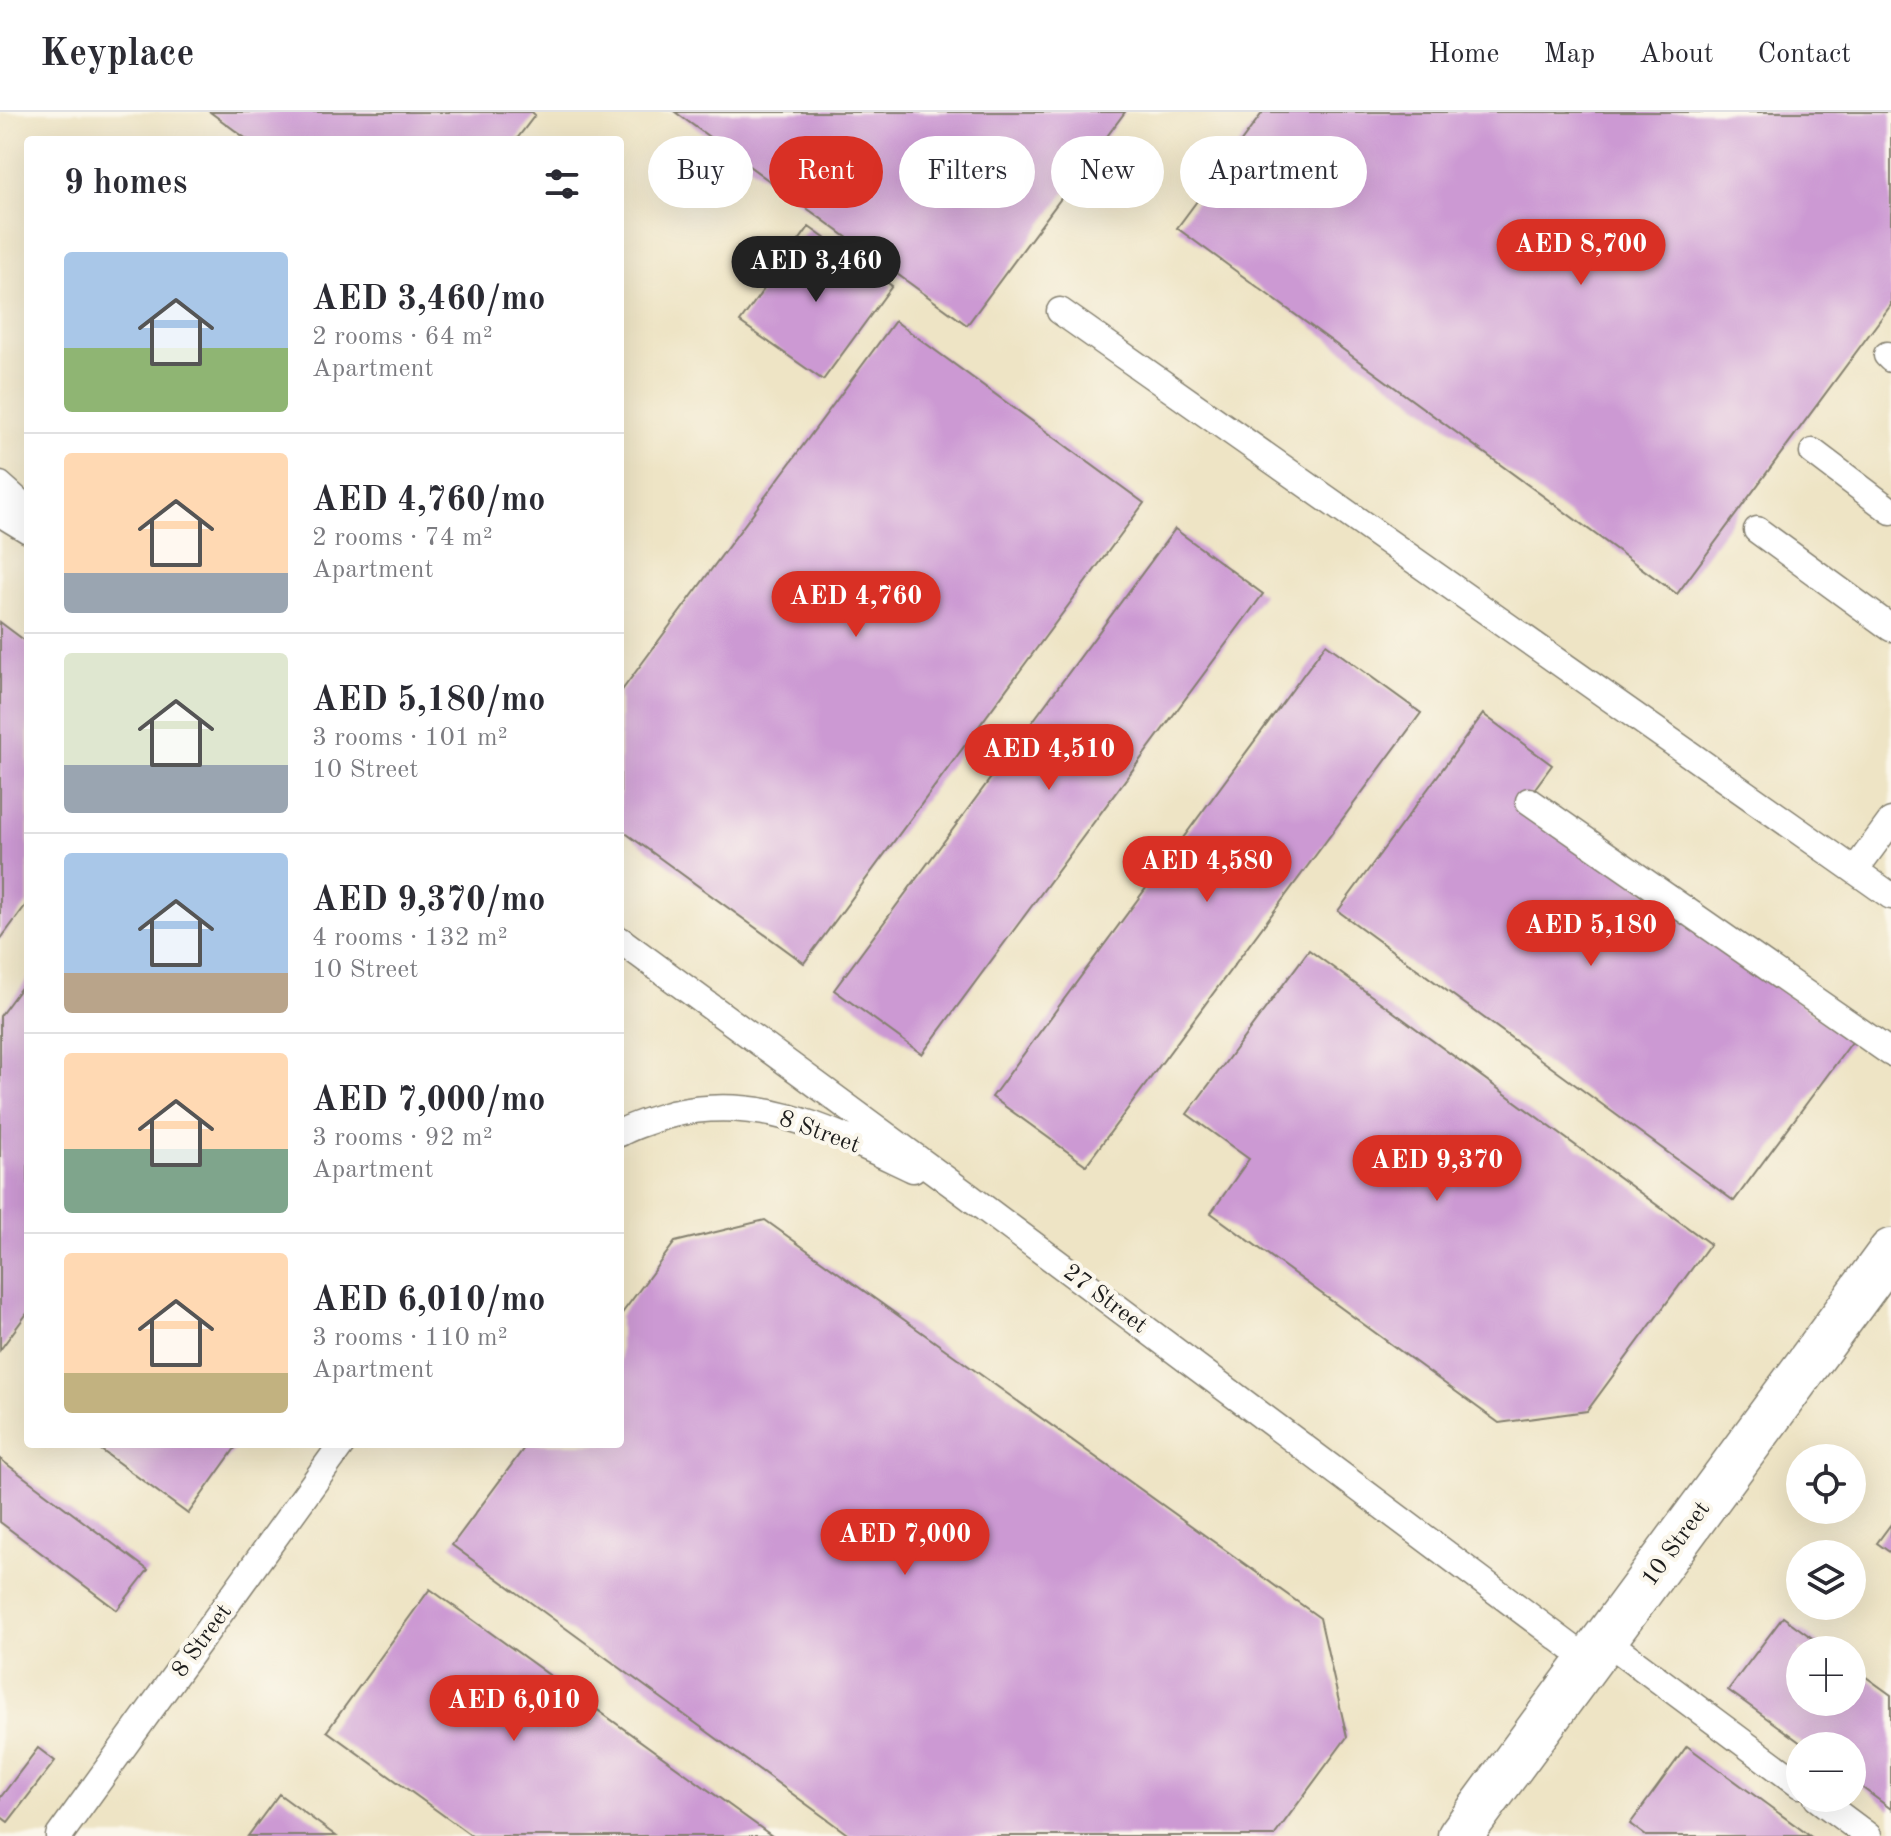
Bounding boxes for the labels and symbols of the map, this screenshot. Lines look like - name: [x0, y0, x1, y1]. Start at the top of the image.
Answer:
- pin: AED 8,700: [1489, 219, 1673, 287]
- pin: AED 3,460: [724, 236, 908, 304]
- pin: AED 4,760: [764, 571, 948, 639]
- pin: AED 4,510: [957, 724, 1141, 792]
- pin: AED 4,580: [1115, 836, 1299, 904]
- pin: AED 5,180: [1499, 900, 1683, 968]
- street label: 8 Street: [776, 1107, 863, 1159]
- pin: AED 9,370: [1345, 1135, 1529, 1203]
- street label: 27 Street: [1058, 1260, 1151, 1339]
- street label: 10 Street: [1638, 1497, 1715, 1591]
- pin: AED 7,000: [813, 1509, 997, 1577]
- street label: 8 Street: [168, 1600, 237, 1682]
- pin: AED 6,010: [422, 1675, 606, 1743]

